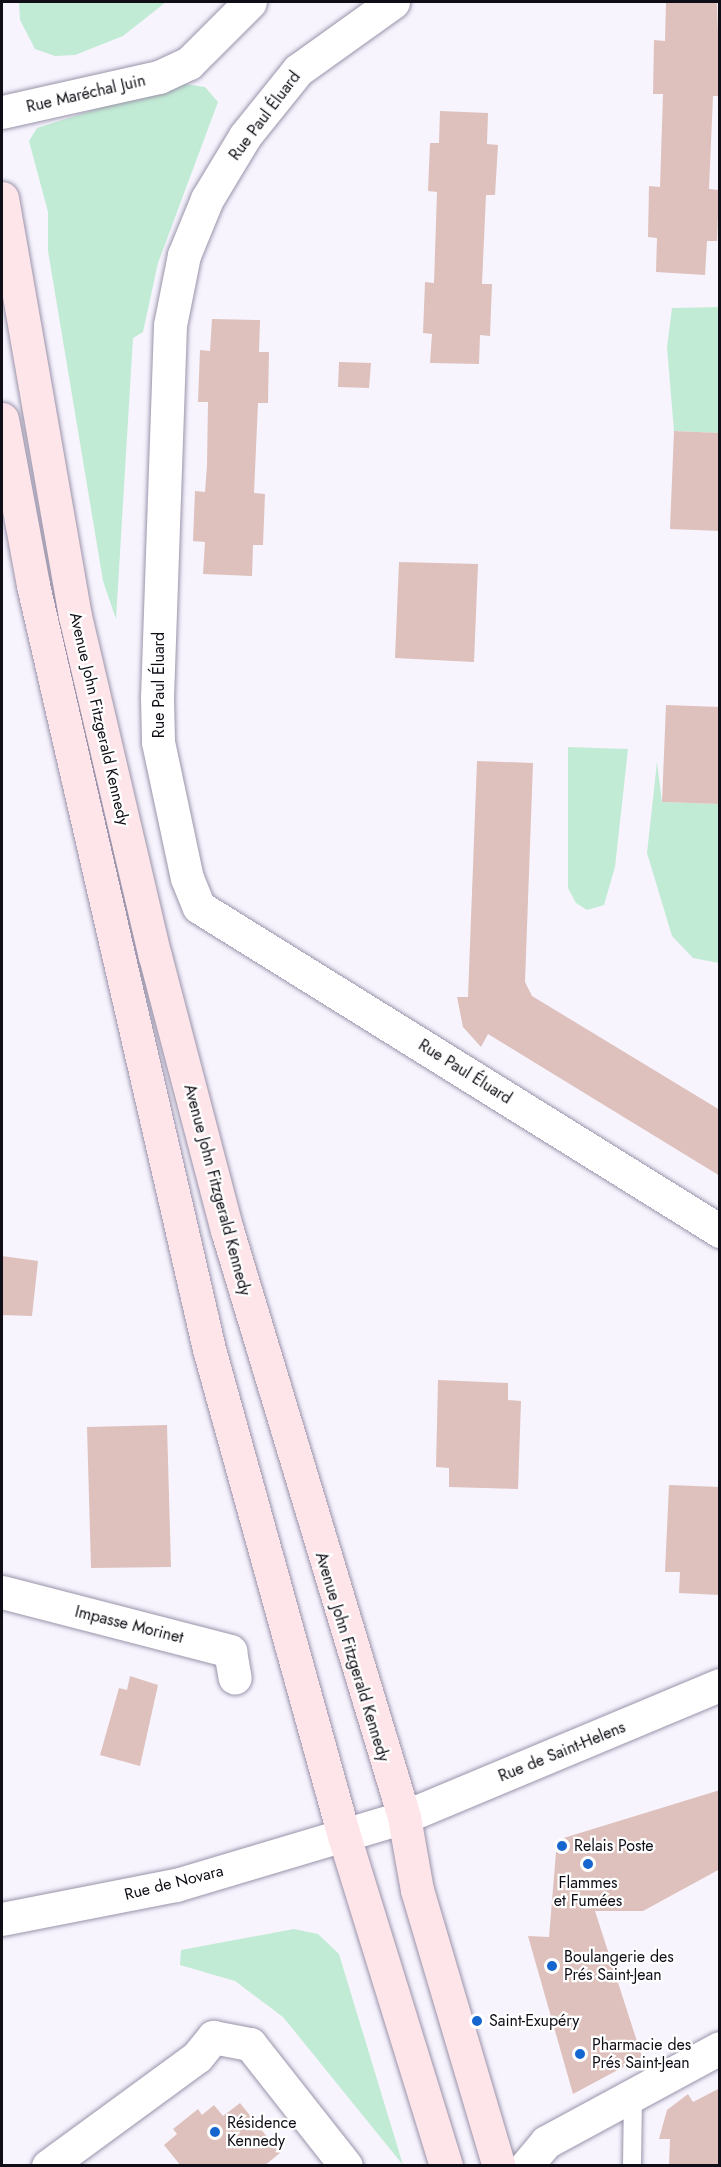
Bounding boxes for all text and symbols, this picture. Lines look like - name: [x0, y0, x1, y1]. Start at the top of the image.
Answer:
- street label: Rue Paul Éluard: [225, 68, 305, 164]
- street label: Rue Maréchal Juin: [25, 71, 147, 117]
- street label: Avenue John Fitzgerald Kennedy: [65, 611, 133, 827]
- street label: Rue Paul Éluard: [149, 632, 169, 738]
- street label: Rue Paul Éluard: [415, 1036, 515, 1108]
- street label: Avenue John Fitzgerald Kennedy: [180, 1082, 254, 1298]
- street label: Avenue John Fitzgerald Kennedy: [311, 1550, 393, 1764]
- street label: Impasse Morinet: [73, 1602, 185, 1648]
- street label: Rue de Saint-Helens: [496, 1718, 628, 1786]
- place label: Relais Poste: [574, 1836, 654, 1856]
- marker: Relais Poste: [555, 1839, 569, 1853]
- marker: Flammes et Fumées: [581, 1857, 595, 1871]
- street label: Rue de Novara: [122, 1861, 226, 1905]
- place label: Flammes et Fumées: [554, 1873, 622, 1911]
- place label: Boulangerie des Prés Saint-Jean: [564, 1947, 674, 1985]
- marker: Boulangerie des Prés Saint-Jean: [545, 1959, 559, 1973]
- place label: Saint-Exupéry: [489, 2011, 579, 2031]
- marker: Saint-Exupéry: [470, 2014, 484, 2028]
- place label: Pharmacie des Prés Saint-Jean: [592, 2035, 691, 2073]
- marker: Pharmacie des Prés Saint-Jean: [573, 2047, 587, 2061]
- place label: Résidence Kennedy: [227, 2113, 296, 2151]
- marker: Résidence Kennedy: [208, 2125, 222, 2139]

